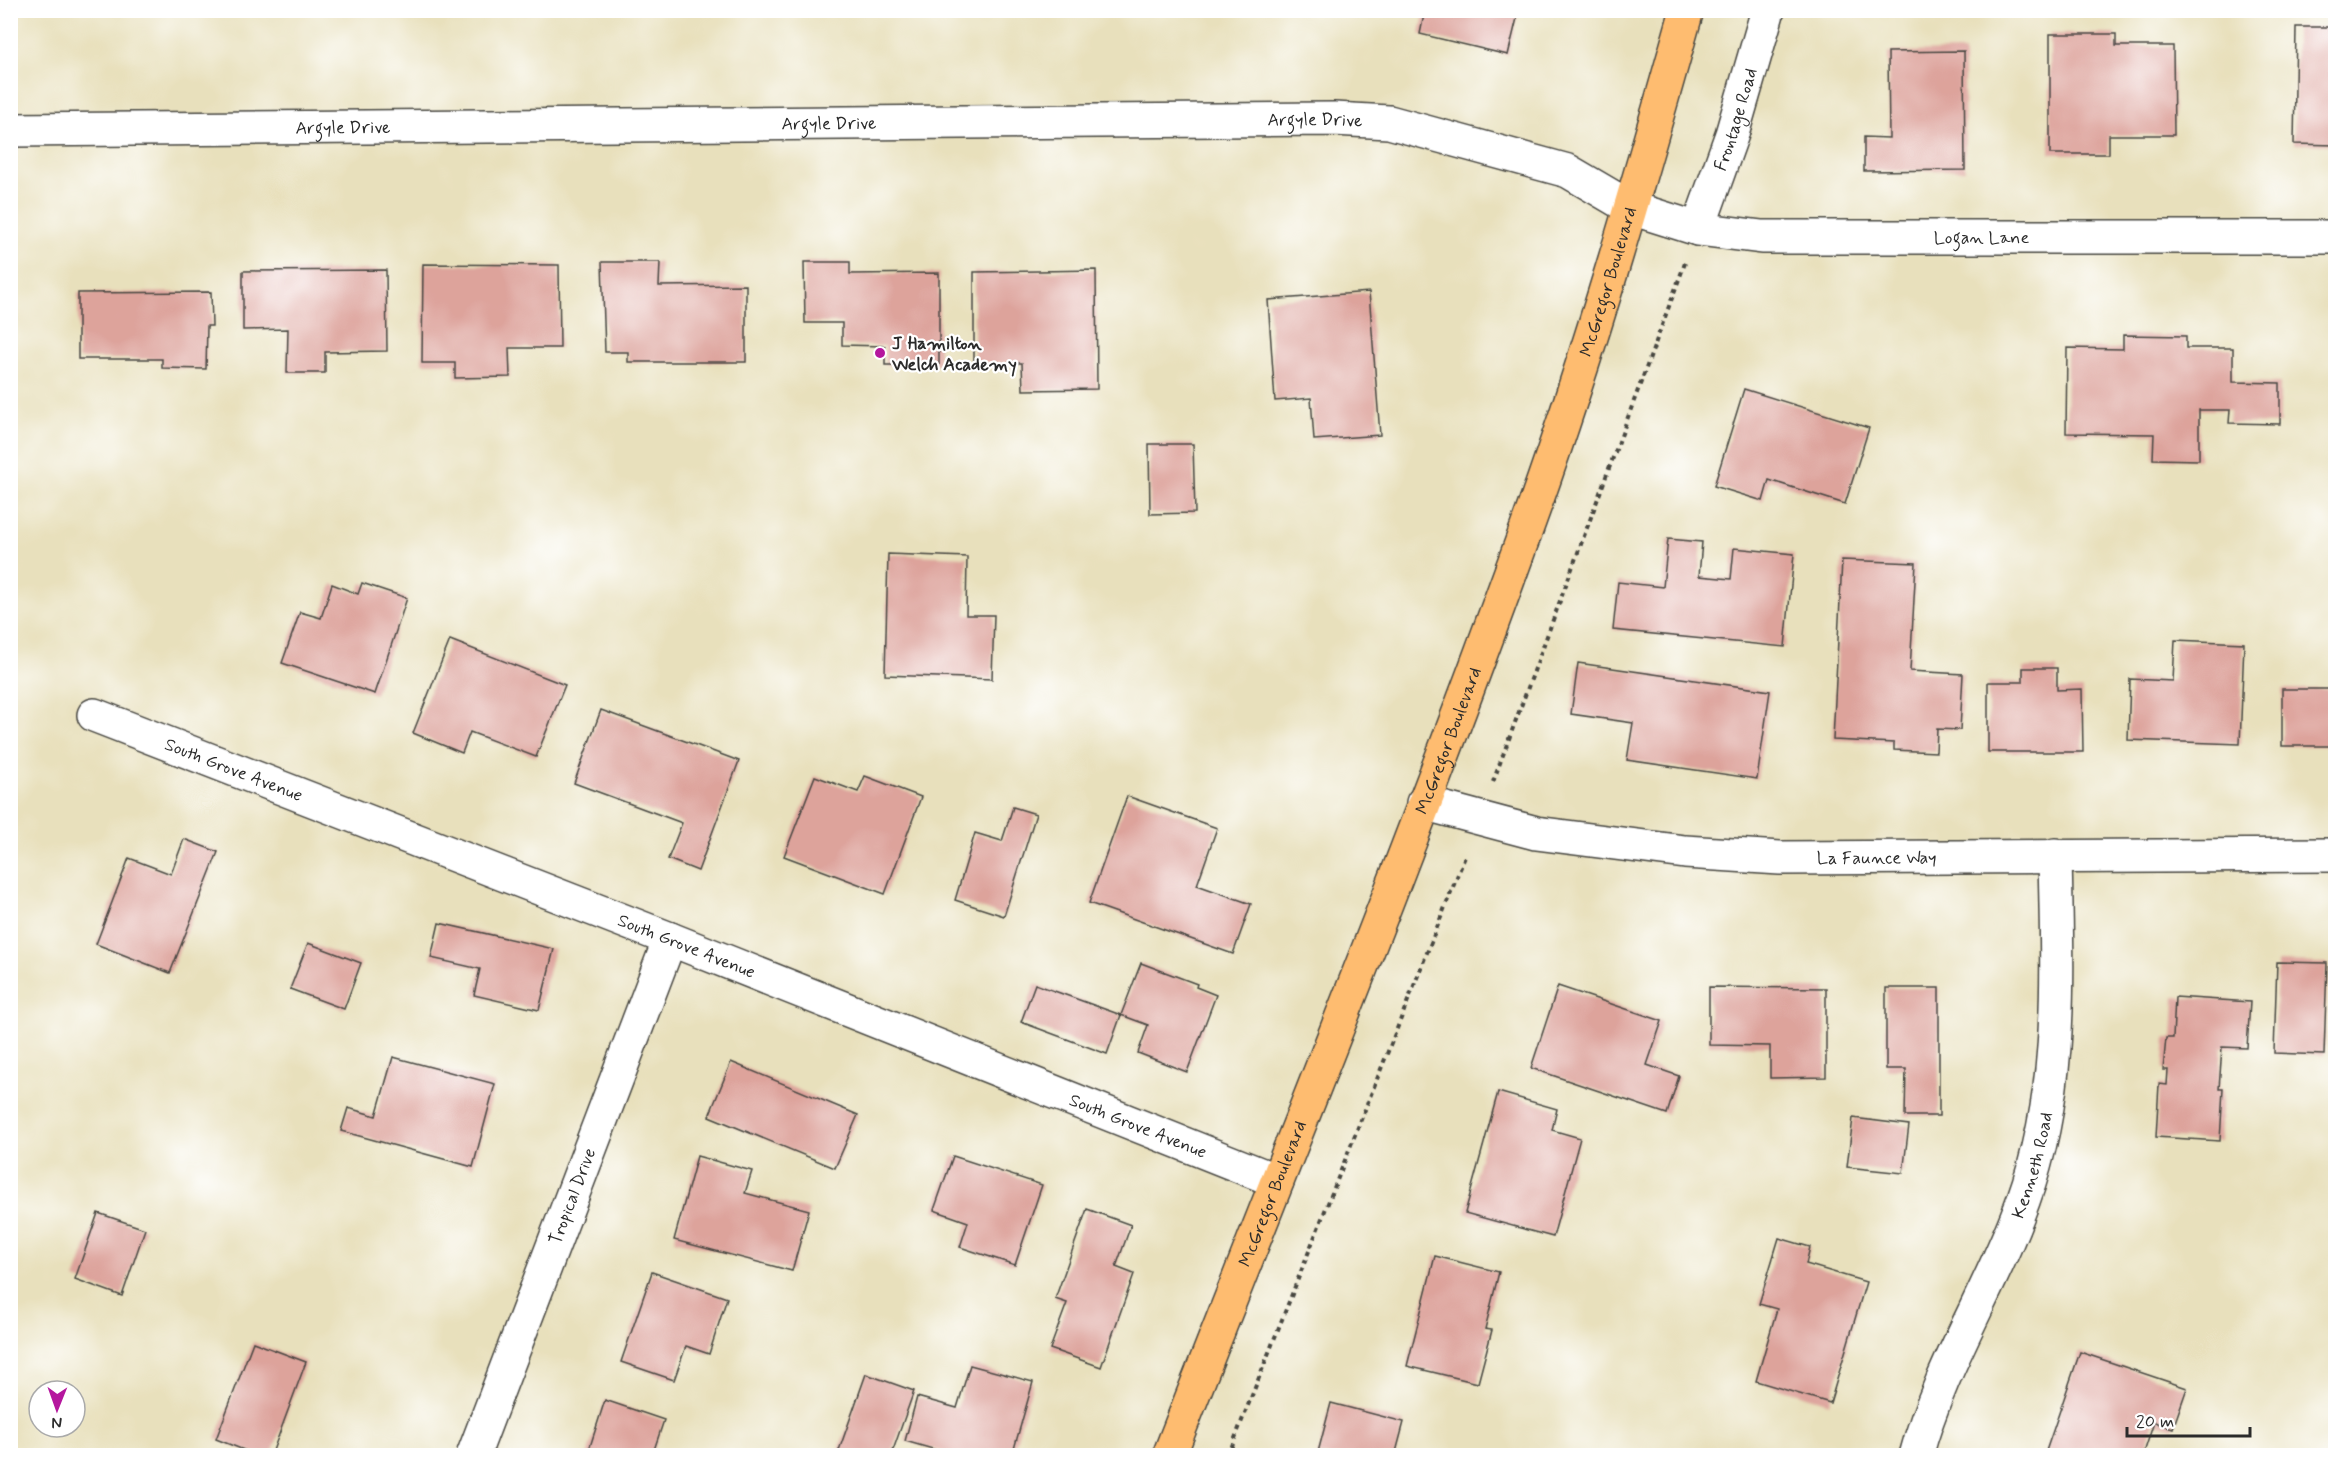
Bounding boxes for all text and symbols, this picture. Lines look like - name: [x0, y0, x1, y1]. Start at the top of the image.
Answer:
- street label: Frontage Road: [1709, 65, 1764, 174]
- street label: Argyle Drive: [1267, 108, 1363, 134]
- street label: Argyle Drive: [781, 112, 877, 138]
- street label: Argyle Drive: [295, 116, 391, 142]
- street label: McGregor Boulevard: [1575, 204, 1643, 360]
- street label: Logan Lane: [1934, 226, 2030, 252]
- place label: J Hamilton Welch Academy: [891, 332, 1017, 377]
- marker: J Hamilton Welch Academy: [873, 346, 887, 360]
- street label: McGregor Boulevard: [1410, 664, 1488, 818]
- street label: South Grove Avenue: [161, 733, 306, 808]
- street label: La Faunce Way: [1817, 846, 1937, 871]
- street label: South Grove Avenue: [614, 909, 759, 985]
- street label: South Grove Avenue: [1065, 1088, 1210, 1165]
- street label: Kenneth Road: [2007, 1110, 2059, 1222]
- street label: McGregor Boulevard: [1234, 1117, 1313, 1271]
- street label: Tropical Drive: [544, 1145, 602, 1248]
- north arrow: [27, 1379, 87, 1439]
- scale bar: [2127, 1400, 2250, 1438]
- text: 20 m: [2136, 1410, 2174, 1434]
- text: N: [51, 1412, 62, 1433]

